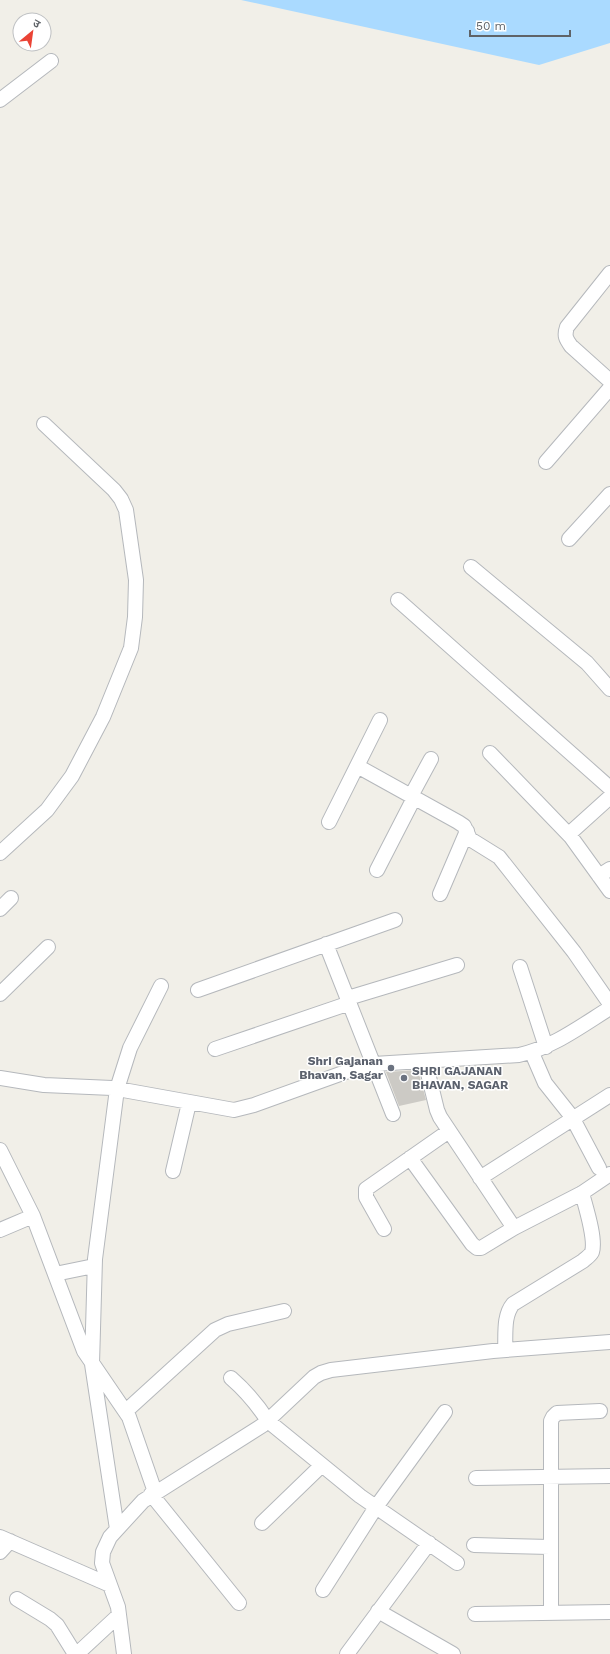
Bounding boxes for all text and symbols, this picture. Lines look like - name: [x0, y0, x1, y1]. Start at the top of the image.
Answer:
- north arrow: [12, 12, 52, 52]
- scale bar: [470, 12, 570, 38]
- text: उ: [31, 16, 43, 31]
- text: 50 m: [476, 19, 506, 33]
- place label: Shri Gajanan Bhavan, Sagar: [299, 1054, 384, 1082]
- marker: Shri Gajanan Bhavan, Sagar: [386, 1063, 396, 1073]
- place label: SHRI GAJANAN BHAVAN, SAGAR: [412, 1064, 509, 1092]
- marker: SHRI GAJANAN BHAVAN, SAGAR: [399, 1073, 409, 1083]

